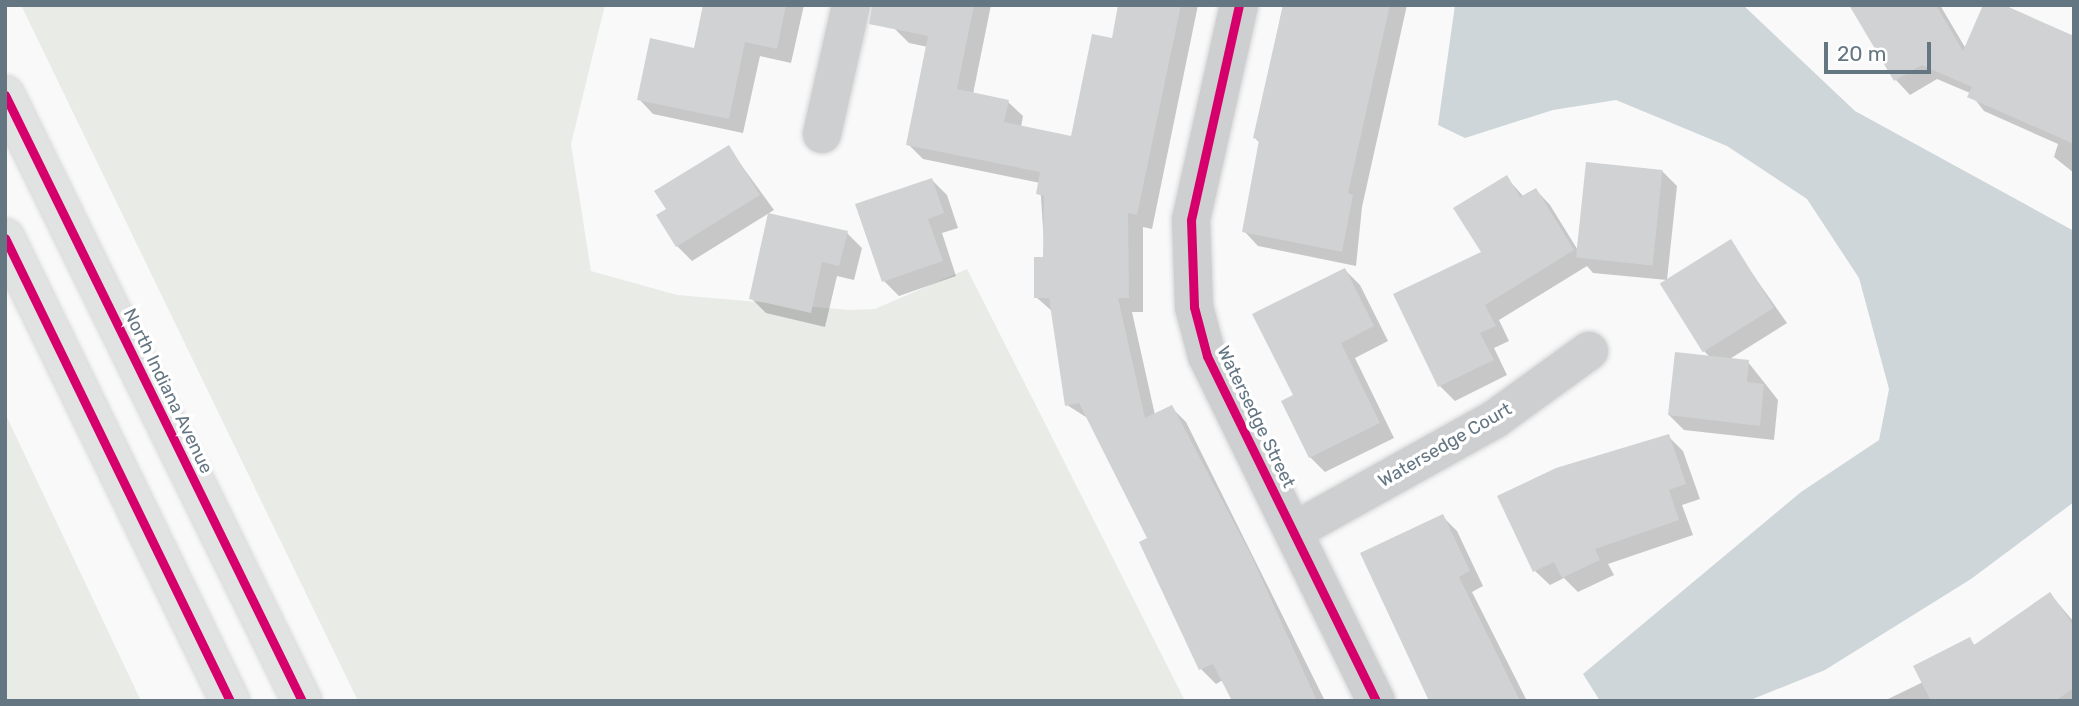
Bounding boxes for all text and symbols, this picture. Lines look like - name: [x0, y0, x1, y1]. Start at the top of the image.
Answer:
- scale bar: [1827, 28, 1934, 72]
- text: 20 m: [1837, 41, 1886, 66]
- street label: North Indiana Avenue: [119, 305, 217, 477]
- street label: Watersedge Street: [1212, 343, 1300, 491]
- street label: Watersedge Court: [1375, 398, 1515, 492]

